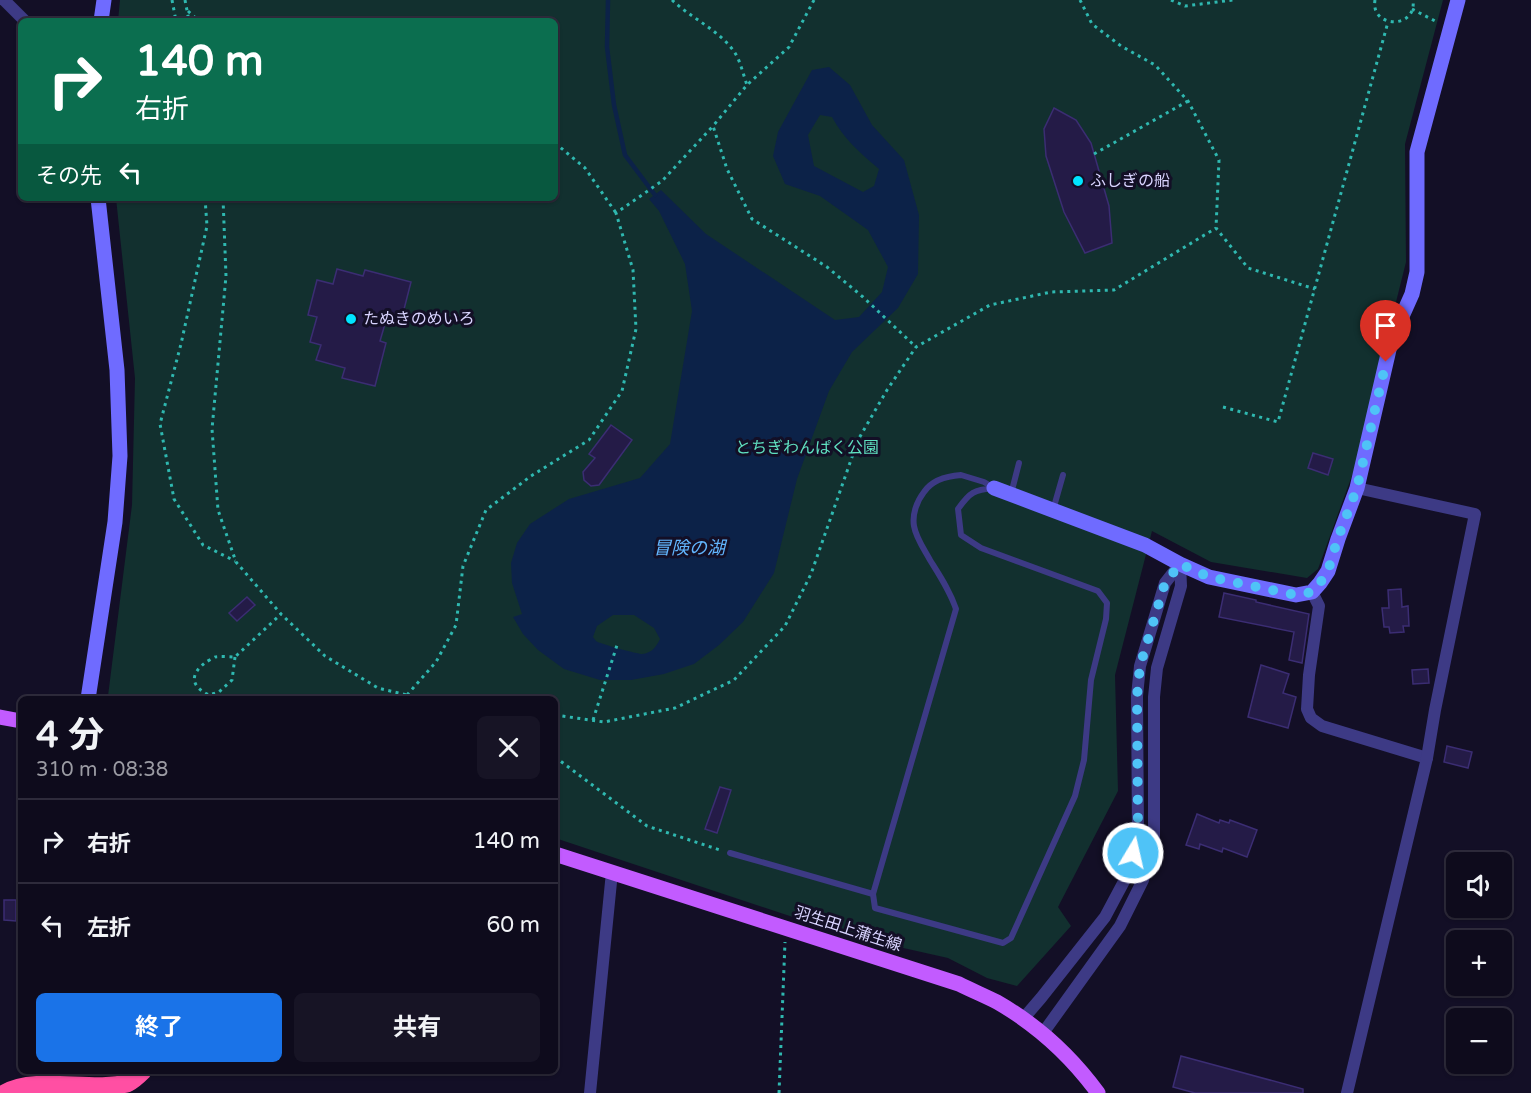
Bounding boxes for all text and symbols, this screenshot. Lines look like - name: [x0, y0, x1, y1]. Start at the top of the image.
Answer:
- text: 140 m: [135, 36, 264, 87]
- icon: right: [36, 42, 114, 120]
- text: 右折: [135, 93, 189, 126]
- icon: left: [114, 156, 147, 189]
- text: その先: [36, 163, 102, 189]
- place label: ふしぎの船: [1090, 171, 1170, 191]
- marker: ふしぎの船: [1071, 174, 1085, 188]
- pin: [1360, 300, 1411, 362]
- place label: たぬきのめいろ: [363, 309, 475, 329]
- icon: arrive: [1369, 309, 1402, 342]
- marker: たぬきのめいろ: [344, 312, 358, 326]
- park label: とちぎわんぱく公園: [735, 438, 879, 458]
- water label: 冒険の湖: [653, 537, 728, 559]
- text: 4 分: [36, 714, 104, 757]
- button: close: [477, 716, 540, 779]
- text: 310 m · 08:38: [36, 758, 168, 782]
- position arrow: [1101, 821, 1165, 885]
- icon: right: [36, 825, 69, 858]
- text: 140 m: [473, 828, 540, 854]
- text: 右折: [87, 831, 131, 857]
- map controls: [1446, 852, 1512, 1074]
- button: sound: [1446, 852, 1512, 918]
- street label: 羽生田上蒲生線: [792, 902, 904, 956]
- icon: left: [36, 909, 69, 942]
- text: 60 m: [486, 912, 540, 938]
- text: 左折: [87, 915, 131, 941]
- button: +: [1446, 930, 1512, 996]
- button: 終了: [36, 993, 282, 1062]
- button: 共有: [294, 993, 540, 1062]
- button: −: [1446, 1008, 1512, 1074]

